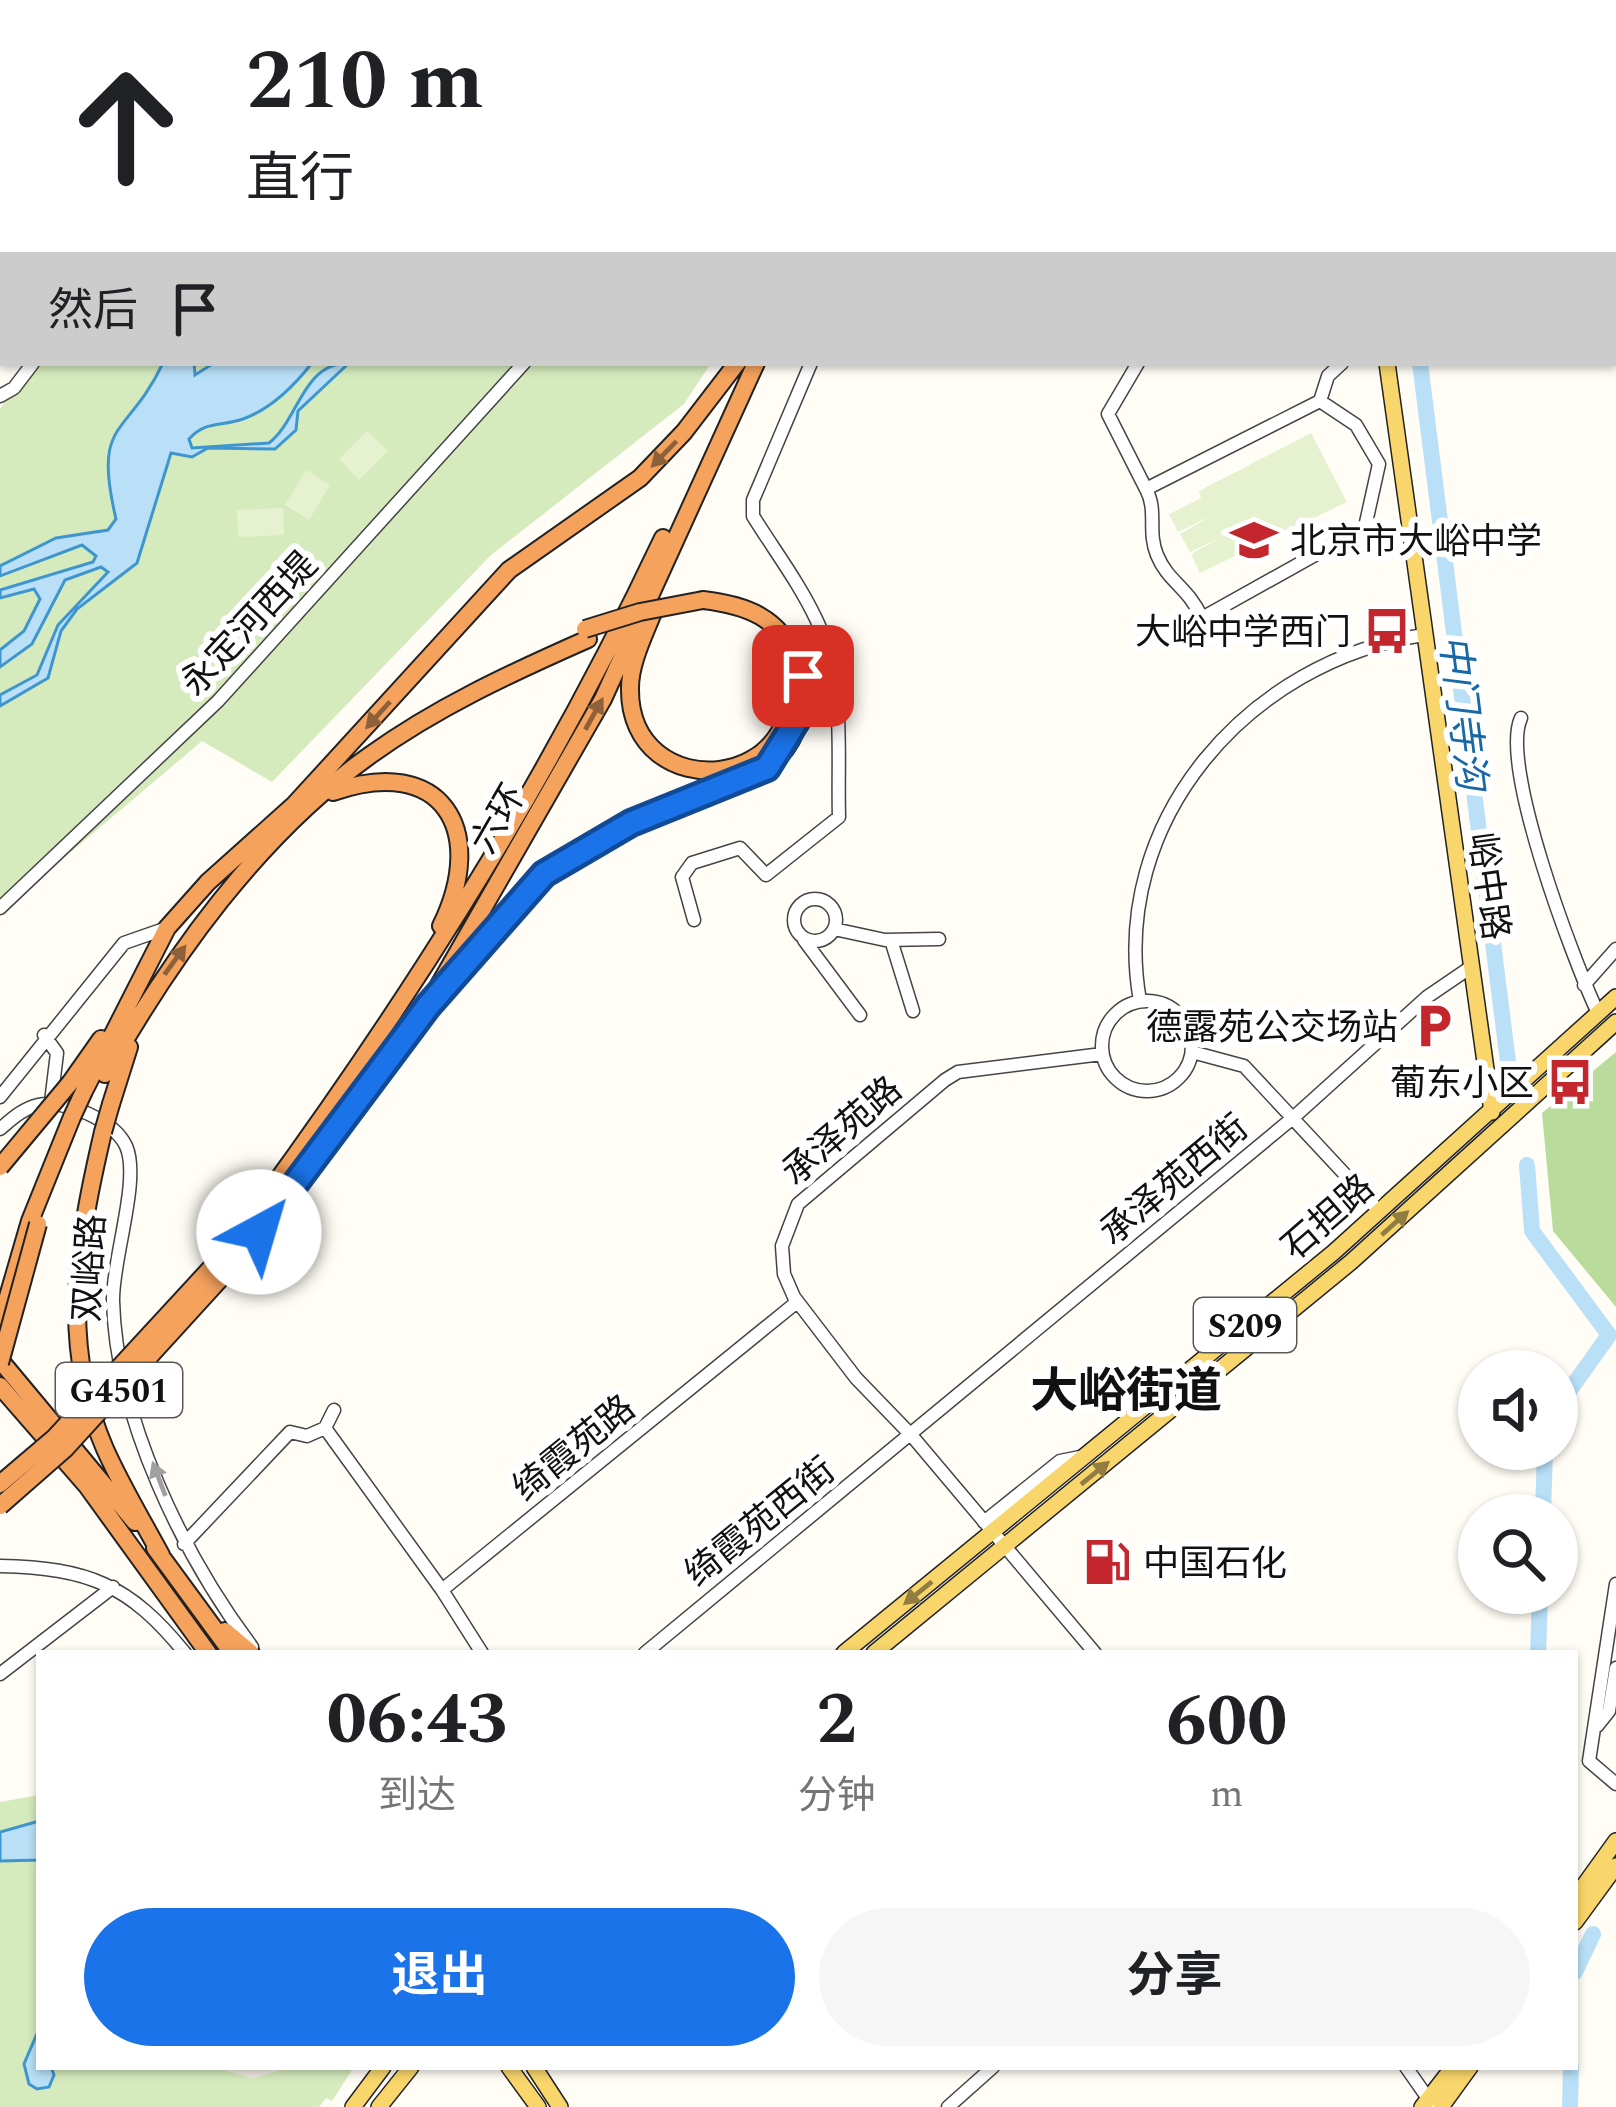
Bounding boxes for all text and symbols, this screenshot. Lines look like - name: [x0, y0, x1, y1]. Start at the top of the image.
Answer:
- text: 210 m: [246, 18, 484, 146]
- icon: ahead: [48, 48, 204, 204]
- text: 直行: [246, 139, 354, 221]
- icon: arrive: [162, 276, 228, 342]
- text: 然后: [48, 277, 138, 346]
- one-way arrow: [650, 439, 678, 468]
- school or university icon: 北京市大峪中学: [1229, 515, 1279, 565]
- place label: 北京市大峪中学: [1290, 515, 1542, 570]
- street label: 永定河西堤: [168, 540, 331, 709]
- place label: 大峪中学西门: [1135, 606, 1351, 661]
- bus stop icon: 大峪中学西门: [1362, 606, 1412, 656]
- pin: [752, 625, 854, 727]
- water label: 中门寺沟: [1423, 631, 1501, 797]
- icon: arrive: [770, 643, 836, 709]
- one-way arrow: [583, 697, 604, 731]
- one-way arrow: [365, 700, 392, 730]
- street label: 六环: [457, 774, 541, 864]
- street label: 峪中路: [1453, 829, 1522, 944]
- one-way arrow: [162, 944, 186, 976]
- place label: 德露苑公交场站: [1146, 1001, 1398, 1056]
- parking icon: 德露苑公交场站: [1409, 1001, 1459, 1051]
- place label: 葡东小区: [1390, 1057, 1534, 1112]
- bus stop icon: 葡东小区: [1545, 1057, 1595, 1107]
- street label: 承泽苑路: [770, 1064, 915, 1200]
- street label: 承泽苑西街: [1088, 1102, 1261, 1260]
- street label: 石担路: [1270, 1162, 1387, 1274]
- position arrow: [196, 1169, 322, 1295]
- one-way arrow: [1380, 1210, 1409, 1237]
- street label: 双峪路: [60, 1213, 121, 1324]
- road number: S209: [1194, 1298, 1296, 1352]
- map controls: [1458, 1350, 1578, 1614]
- button: sound: [1458, 1350, 1578, 1470]
- district label: 大峪街道: [1030, 1356, 1222, 1429]
- road number: G4501: [56, 1363, 182, 1417]
- street label: 绮霞苑路: [501, 1382, 648, 1516]
- street label: 绮霞苑西街: [673, 1445, 848, 1601]
- one-way arrow: [149, 1460, 168, 1496]
- one-way arrow: [1080, 1460, 1110, 1486]
- button: search: [1458, 1494, 1578, 1614]
- fuel station icon: 中国石化: [1082, 1537, 1132, 1587]
- place label: 中国石化: [1143, 1537, 1287, 1592]
- one-way arrow: [903, 1580, 934, 1605]
- text: 06:43: [326, 1666, 507, 1775]
- text: 2: [817, 1666, 857, 1775]
- text: 600: [1166, 1668, 1287, 1777]
- text: m: [1210, 1765, 1244, 1824]
- text: 到达: [378, 1767, 456, 1826]
- text: 分钟: [798, 1767, 876, 1826]
- button: 退出: [84, 1908, 795, 2046]
- button: 分享: [819, 1908, 1530, 2046]

